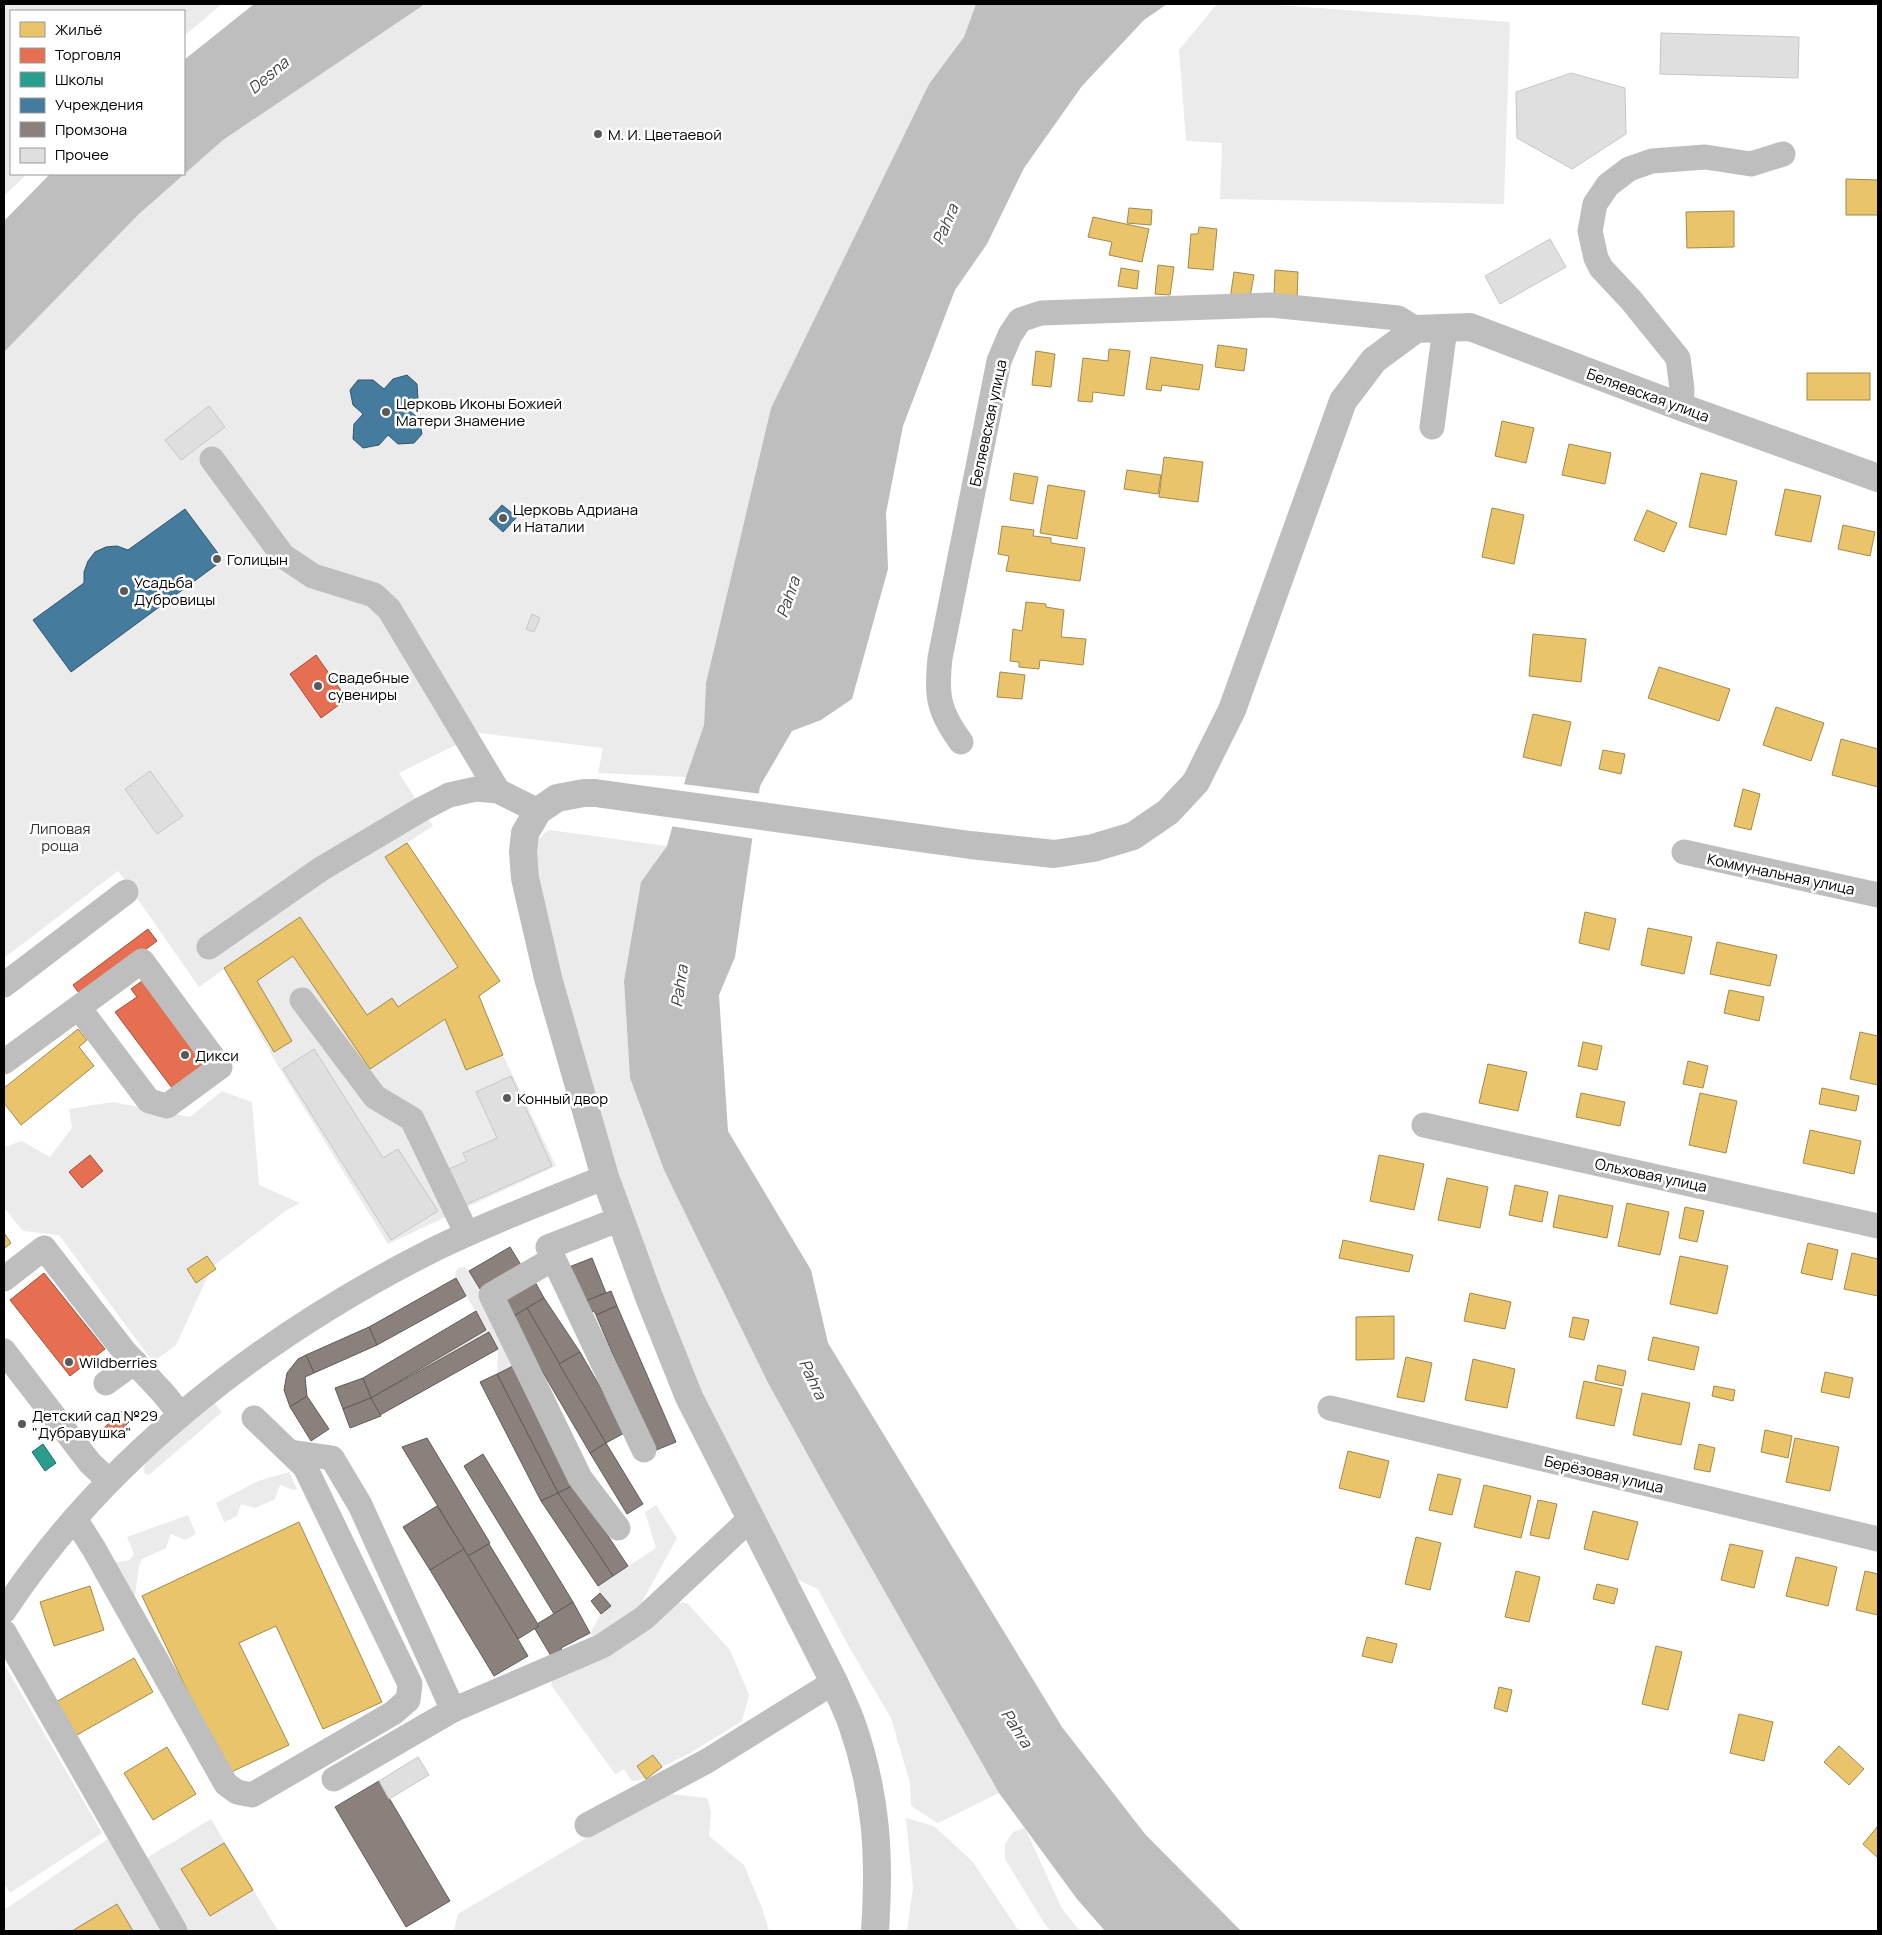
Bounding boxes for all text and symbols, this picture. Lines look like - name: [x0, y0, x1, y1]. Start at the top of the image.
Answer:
- legend: [10, 10, 185, 175]
- text: Жильё: [55, 19, 103, 40]
- text: Торговля: [55, 44, 121, 65]
- water label: Desna: [243, 51, 294, 98]
- text: Школы: [55, 69, 103, 90]
- text: Учреждения: [55, 94, 143, 115]
- text: Промзона: [55, 119, 127, 140]
- place label: М. И. Цветаевой: [608, 124, 722, 145]
- marker: М. И. Цветаевой: [592, 128, 604, 140]
- text: Прочее: [55, 144, 109, 165]
- water label: Pahra: [927, 199, 964, 248]
- street label: Беляевская улица: [964, 358, 1012, 488]
- street label: Беляевская улица: [1584, 363, 1712, 427]
- place label: Церковь Иконы Божией Матери Знамение: [396, 393, 562, 431]
- marker: Церковь Иконы Божией Матери Знамение: [380, 406, 392, 418]
- place label: Церковь Адриана и Наталии: [513, 499, 638, 537]
- marker: Церковь Адриана и Наталии: [497, 512, 509, 524]
- place label: Голицын: [227, 549, 288, 570]
- marker: Голицын: [211, 553, 223, 565]
- place label: Усадьба Дубровицы: [134, 572, 215, 610]
- water label: Pahra: [771, 573, 806, 620]
- marker: Усадьба Дубровицы: [118, 585, 130, 597]
- place label: Свадебные сувениры: [328, 667, 410, 705]
- marker: Свадебные сувениры: [312, 680, 324, 692]
- park label: Липовая роща: [29, 818, 91, 856]
- street label: Коммунальная улица: [1705, 848, 1857, 900]
- water label: Pahra: [665, 963, 693, 1008]
- place label: Дикси: [195, 1045, 239, 1066]
- marker: Дикси: [179, 1049, 191, 1061]
- place label: Конный двор: [517, 1088, 608, 1109]
- marker: Конный двор: [501, 1092, 513, 1104]
- street label: Ольховая улица: [1593, 1153, 1709, 1197]
- place label: Wildberries: [79, 1352, 157, 1373]
- water label: Pahra: [794, 1355, 832, 1404]
- marker: Wildberries: [63, 1356, 75, 1368]
- place label: Детский сад №29 "Дубравушка": [32, 1405, 158, 1443]
- marker: Детский сад №29 "Дубравушка": [16, 1418, 28, 1430]
- street label: Берёзовая улица: [1542, 1450, 1666, 1498]
- water label: Pahra: [996, 1704, 1038, 1753]

